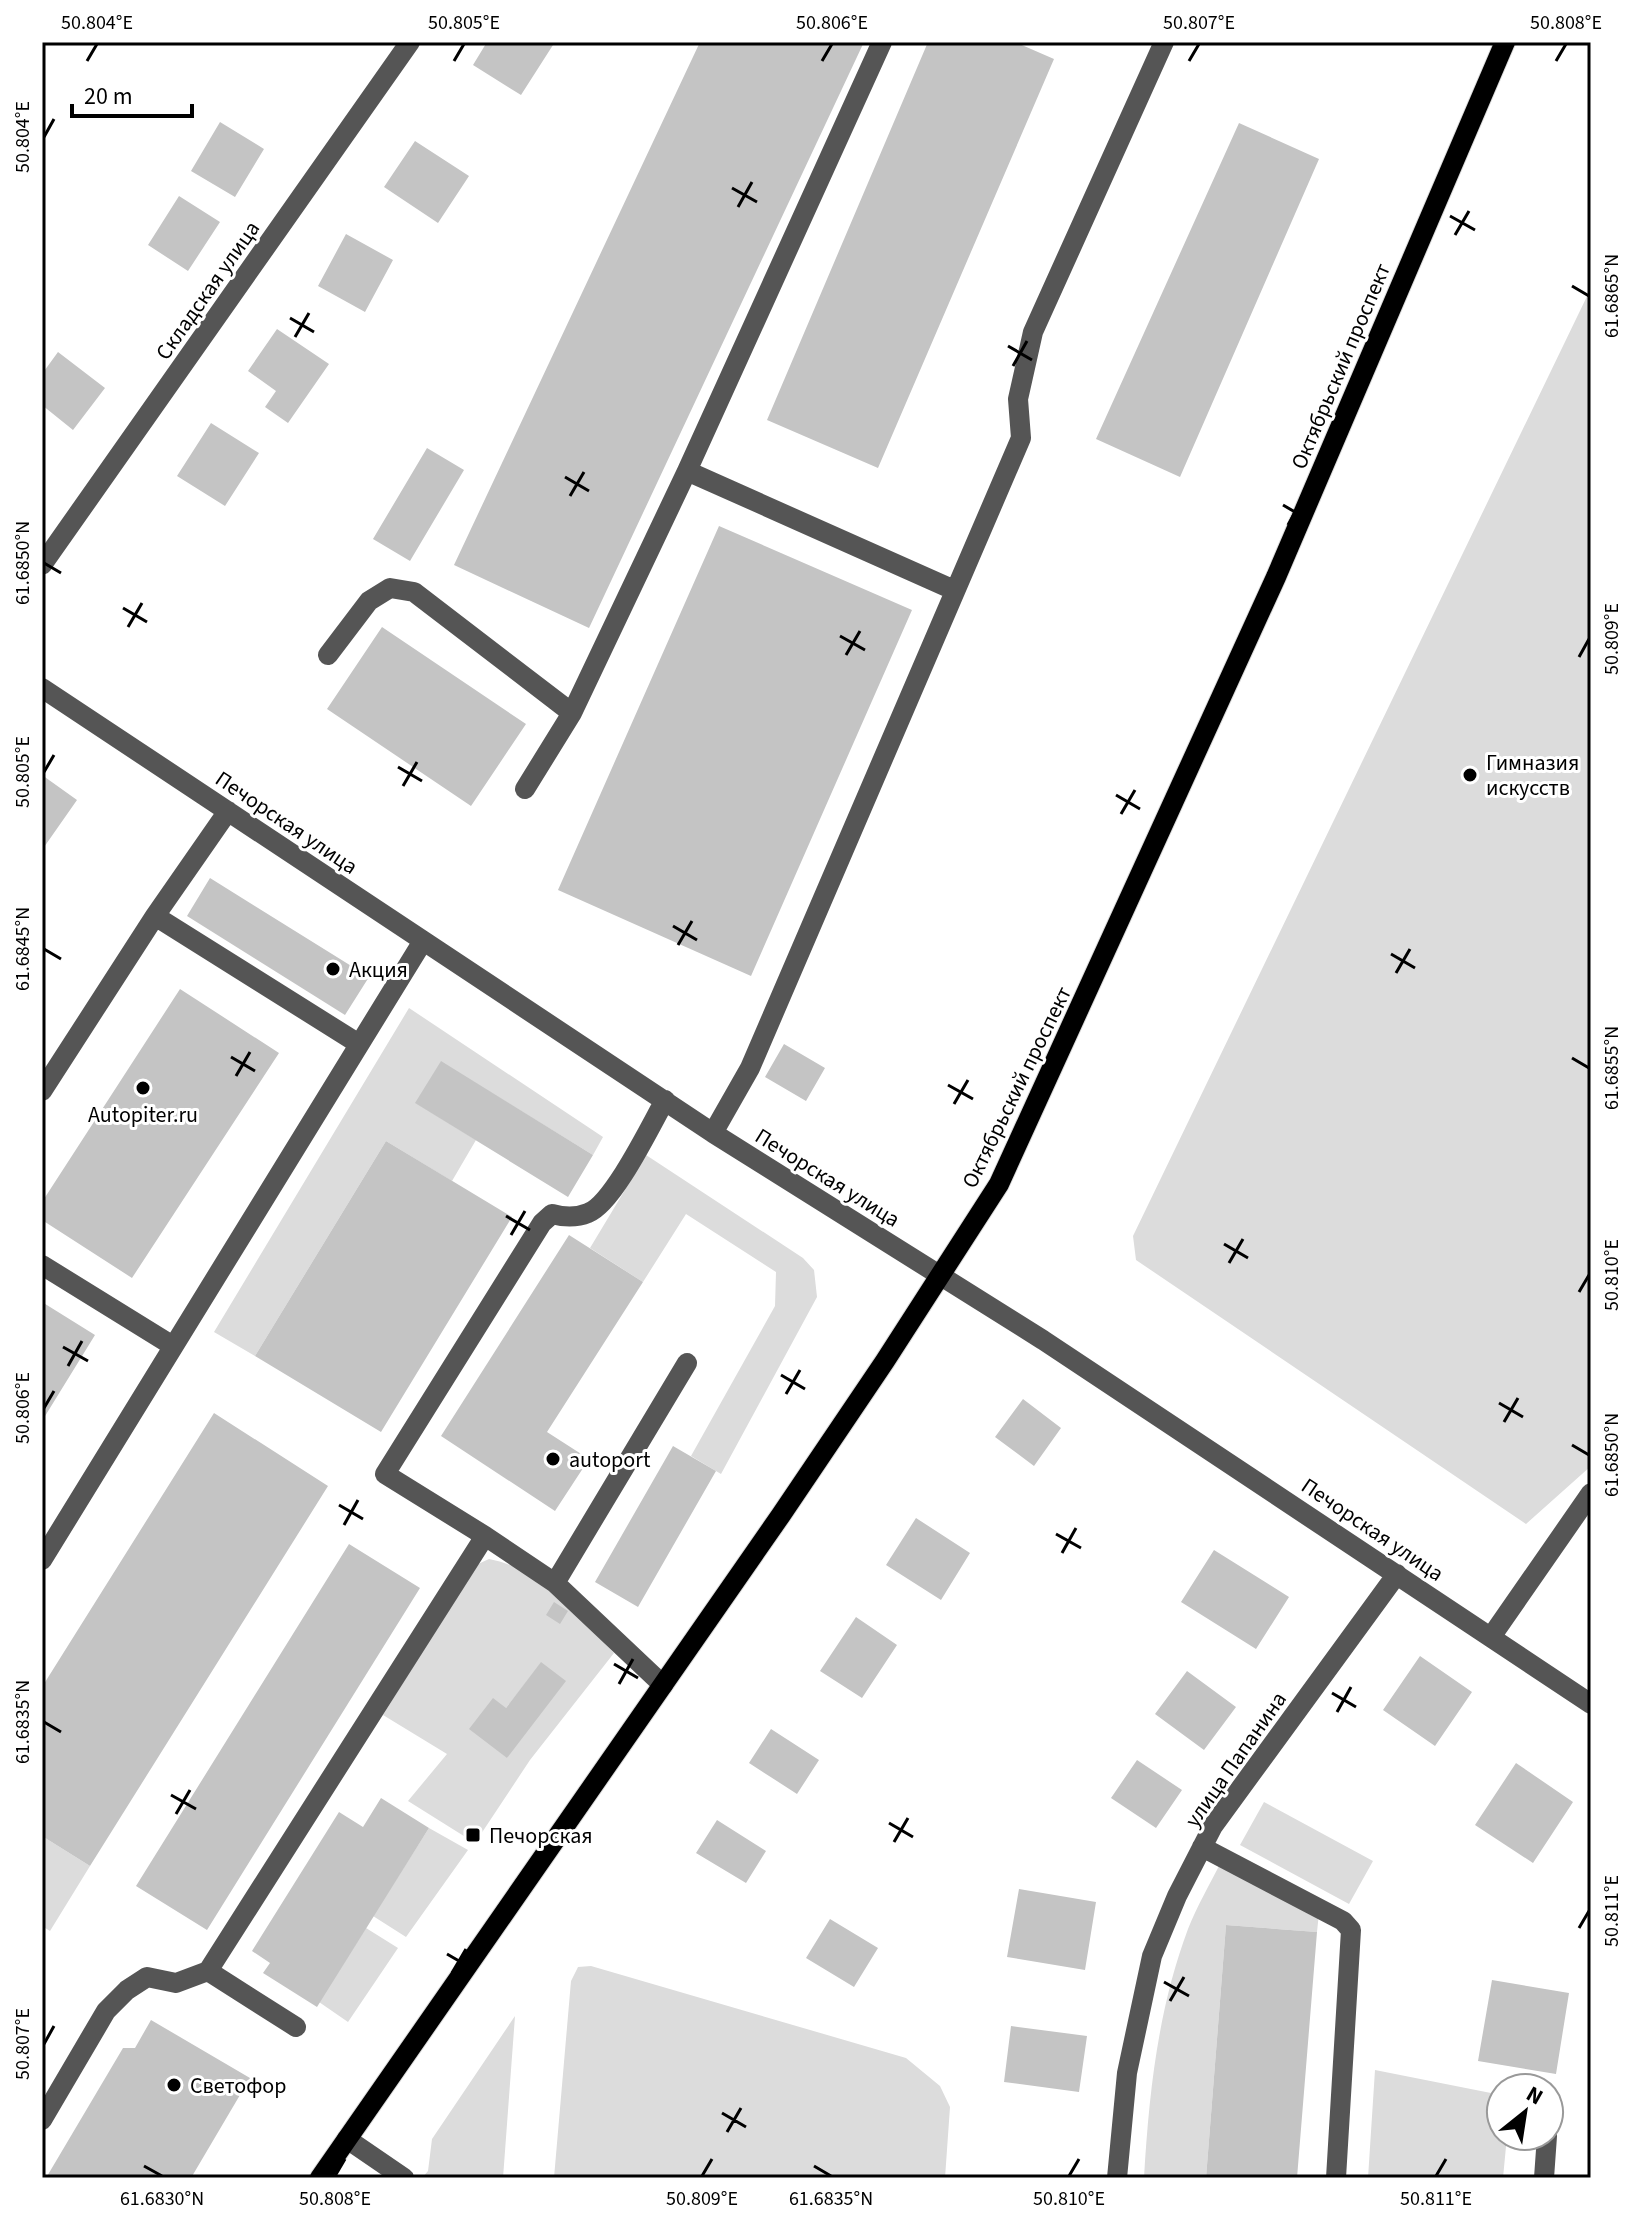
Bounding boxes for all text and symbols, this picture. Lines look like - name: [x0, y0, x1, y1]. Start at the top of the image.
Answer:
- text: 50.804°E: [61, 9, 133, 37]
- text: 50.805°E: [428, 9, 500, 37]
- text: 50.806°E: [796, 9, 868, 37]
- text: 50.807°E: [1163, 9, 1235, 37]
- text: 50.808°E: [1530, 9, 1602, 37]
- scale bar: [72, 68, 192, 118]
- text: 20 m: [84, 79, 133, 114]
- text: 50.804°E: [9, 101, 37, 173]
- street label: Складская улица: [148, 215, 268, 367]
- text: 61.6865°N: [1598, 254, 1626, 338]
- street label: Октябрьский проспект: [1283, 258, 1399, 474]
- text: 61.6850°N: [9, 521, 37, 605]
- text: 50.809°E: [1598, 603, 1626, 675]
- text: 50.805°E: [9, 736, 37, 808]
- place label: Гимназия искусств: [1486, 747, 1579, 804]
- street label: Печорская улица: [209, 763, 364, 882]
- marker: Гимназия искусств: [1461, 766, 1479, 784]
- text: 61.6845°N: [9, 907, 37, 991]
- place label: Акция: [349, 954, 408, 986]
- marker: Акция: [324, 960, 342, 978]
- street label: Октябрьский проспект: [954, 981, 1080, 1194]
- text: 61.6855°N: [1598, 1026, 1626, 1110]
- marker: Autopiter.ru: [134, 1079, 152, 1097]
- place label: Autopiter.ru: [88, 1099, 198, 1131]
- street label: Печорская улица: [749, 1120, 906, 1235]
- text: 50.810°E: [1598, 1239, 1626, 1311]
- text: 50.806°E: [9, 1372, 37, 1444]
- text: 61.6850°N: [1598, 1413, 1626, 1497]
- place label: autoport: [569, 1444, 651, 1476]
- marker: autoport: [544, 1450, 562, 1468]
- street label: Печорская улица: [1295, 1470, 1450, 1589]
- text: 61.6835°N: [9, 1680, 37, 1764]
- street label: улица Папанина: [1177, 1685, 1294, 1834]
- place label: Печорская: [489, 1820, 593, 1852]
- marker: Печорская: [464, 1826, 482, 1844]
- text: 50.811°E: [1598, 1875, 1626, 1947]
- text: 50.807°E: [9, 2008, 37, 2080]
- place label: Светофор: [190, 2070, 286, 2102]
- north arrow: [1485, 2072, 1565, 2152]
- marker: Светофор: [165, 2076, 183, 2094]
- text: N: [1520, 2078, 1549, 2113]
- text: 61.6830°N: [120, 2185, 204, 2213]
- text: 50.808°E: [299, 2185, 371, 2213]
- text: 50.809°E: [666, 2185, 738, 2213]
- text: 61.6835°N: [789, 2185, 873, 2213]
- text: 50.810°E: [1033, 2185, 1105, 2213]
- text: 50.811°E: [1400, 2185, 1472, 2213]

